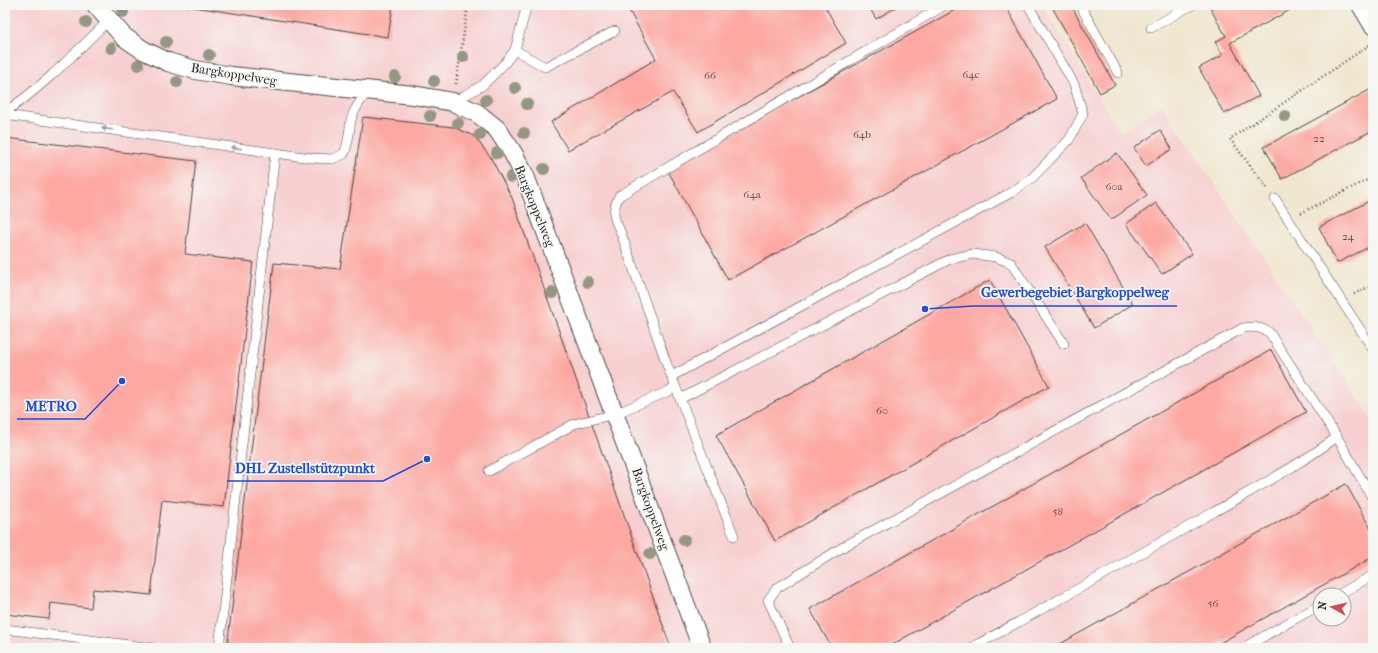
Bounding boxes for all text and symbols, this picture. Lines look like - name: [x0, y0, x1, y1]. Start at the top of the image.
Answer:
- street label: Bargkoppelweg: [190, 60, 279, 88]
- house number: 64c: [962, 68, 980, 81]
- house number: 66: [704, 69, 716, 82]
- one-way arrow: [101, 126, 113, 132]
- house number: 64b: [853, 128, 871, 141]
- house number: 22: [1313, 132, 1325, 145]
- one-way arrow: [230, 145, 242, 151]
- street label: Bargkoppelweg: [512, 163, 559, 250]
- house number: 60a: [1105, 180, 1123, 193]
- house number: 64a: [743, 188, 762, 201]
- house number: 24: [1342, 230, 1355, 243]
- callout: Gewerbegebiet Bargkoppelweg: [973, 280, 1177, 306]
- text: Gewerbegebiet Bargkoppelweg: [981, 284, 1170, 301]
- callout: METRO: [17, 393, 85, 419]
- text: METRO: [24, 398, 77, 415]
- house number: 60: [876, 404, 888, 417]
- callout: DHL Zustellstützpunkt: [227, 455, 383, 481]
- text: DHL Zustellstützpunkt: [235, 460, 376, 477]
- street label: Bargkoppelweg: [629, 466, 673, 553]
- house number: 58: [1053, 505, 1063, 518]
- north arrow: [1312, 587, 1352, 627]
- house number: 56: [1208, 597, 1218, 610]
- text: N: [1316, 600, 1330, 611]

